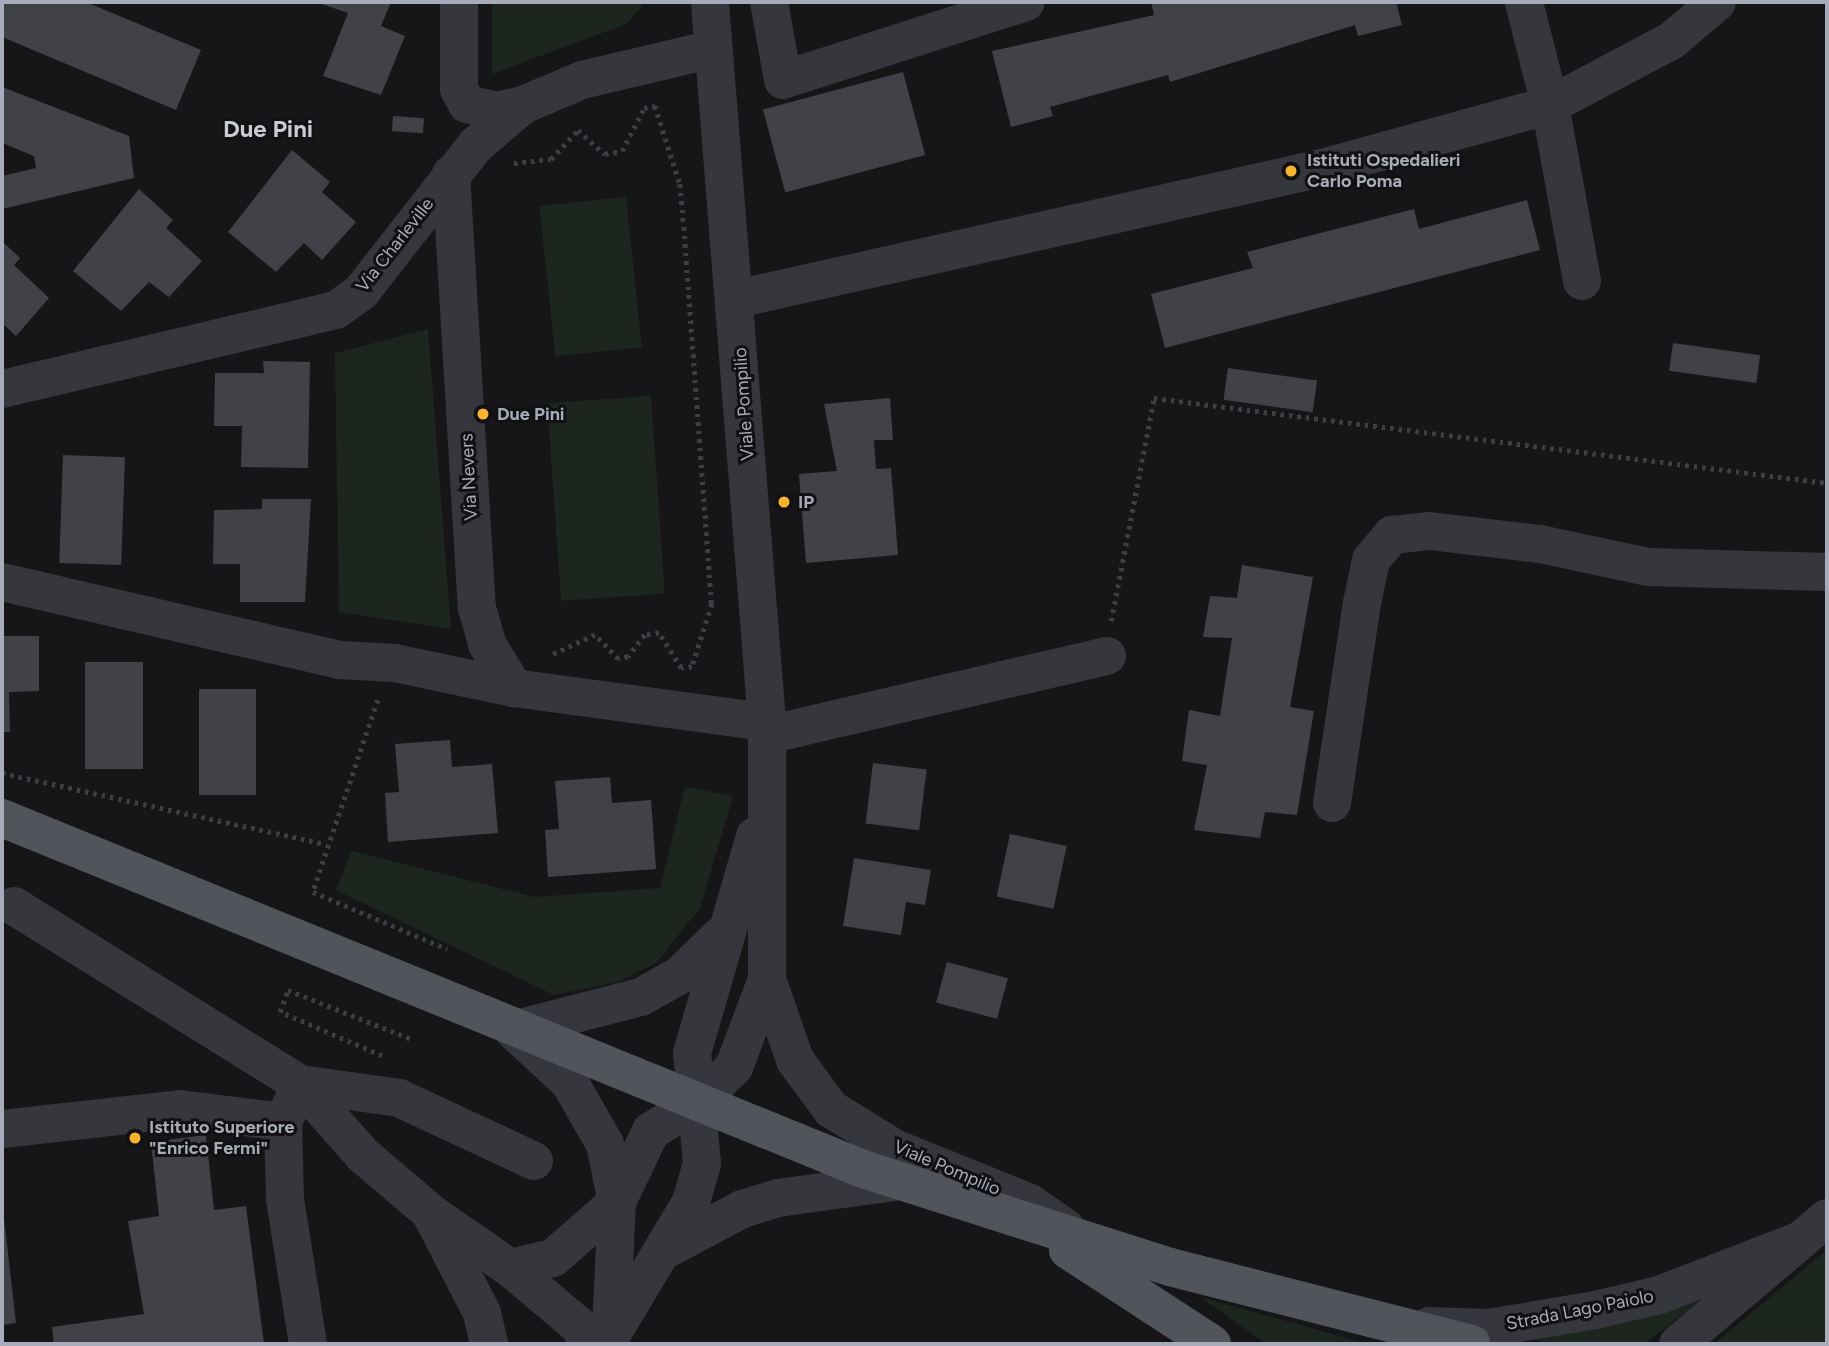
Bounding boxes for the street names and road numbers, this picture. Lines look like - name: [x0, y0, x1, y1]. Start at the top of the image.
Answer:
- street label: Via Charleville: [352, 194, 438, 296]
- street label: Viale Pompilio: [729, 347, 759, 461]
- street label: Via Nevers: [456, 433, 482, 521]
- street label: Viale Pompilio: [891, 1136, 1003, 1200]
- street label: Strada Lago Paiolo: [1504, 1285, 1656, 1335]

